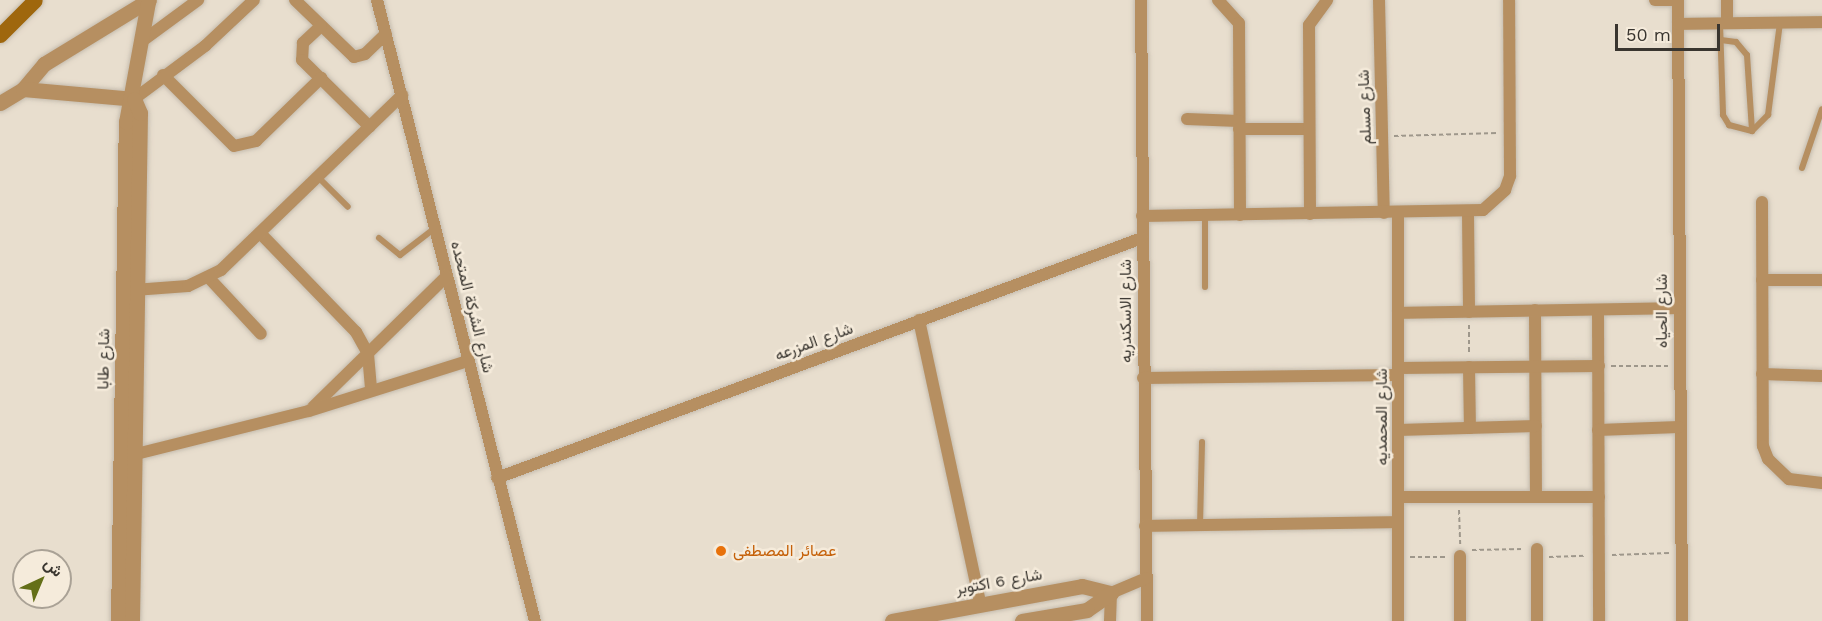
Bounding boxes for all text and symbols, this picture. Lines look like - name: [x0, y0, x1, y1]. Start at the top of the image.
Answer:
- scale bar: [1618, 12, 1723, 50]
- text: 50 m: [1626, 24, 1671, 45]
- street label: شارع مسلم: [1354, 69, 1376, 145]
- street label: شارع الشركة المتحده: [446, 239, 498, 375]
- street label: شارع الاسكندريه: [1116, 259, 1136, 363]
- street label: شارع الحياه: [1652, 274, 1672, 348]
- street label: شارع المزرعه: [772, 319, 856, 365]
- street label: شارع طابا: [94, 328, 114, 390]
- street label: شارع المحمديه: [1372, 369, 1392, 465]
- place label: عصائر المصطفى: [733, 541, 836, 561]
- marker: عصائر المصطفى: [714, 544, 728, 558]
- north arrow: [12, 549, 72, 609]
- text: ش: [40, 554, 67, 581]
- street label: شارع 6 اكتوبر: [954, 565, 1044, 599]

